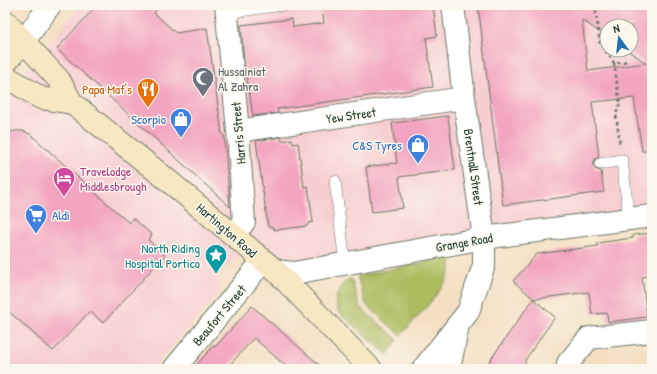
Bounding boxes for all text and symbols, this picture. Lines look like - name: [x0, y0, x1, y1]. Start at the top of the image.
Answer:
- north arrow: [599, 18, 639, 58]
- text: N: [612, 21, 621, 36]
- place label: Hussainiat Al Zahra: [218, 62, 266, 95]
- mosque icon: Hussainiat Al Zahra: [190, 65, 216, 98]
- restaurant icon: Papa Maf's: [135, 76, 161, 109]
- place label: Papa Maf's: [82, 80, 132, 98]
- street label: Harris Street: [226, 101, 250, 165]
- street label: Yew Street: [325, 103, 378, 127]
- shop icon: Scorpio: [168, 106, 194, 139]
- place label: Scorpio: [131, 110, 166, 128]
- street label: Brentnall Street: [460, 128, 488, 207]
- shop icon: C&S Tyres: [405, 132, 431, 165]
- place label: C&S Tyres: [352, 136, 402, 154]
- place label: Travelodge Middlesbrough: [80, 162, 147, 195]
- hotel icon: Travelodge Middlesbrough: [51, 165, 77, 198]
- street label: Hartington Road: [193, 199, 261, 261]
- supermarket icon: Aldi: [23, 202, 49, 235]
- place label: Aldi: [52, 206, 70, 224]
- street label: Grange Road: [434, 228, 494, 256]
- place label: North Riding Hospital Portico: [125, 239, 200, 272]
- place icon: North Riding Hospital Portico: [203, 242, 229, 275]
- street label: Beaufort Street: [188, 280, 250, 349]

